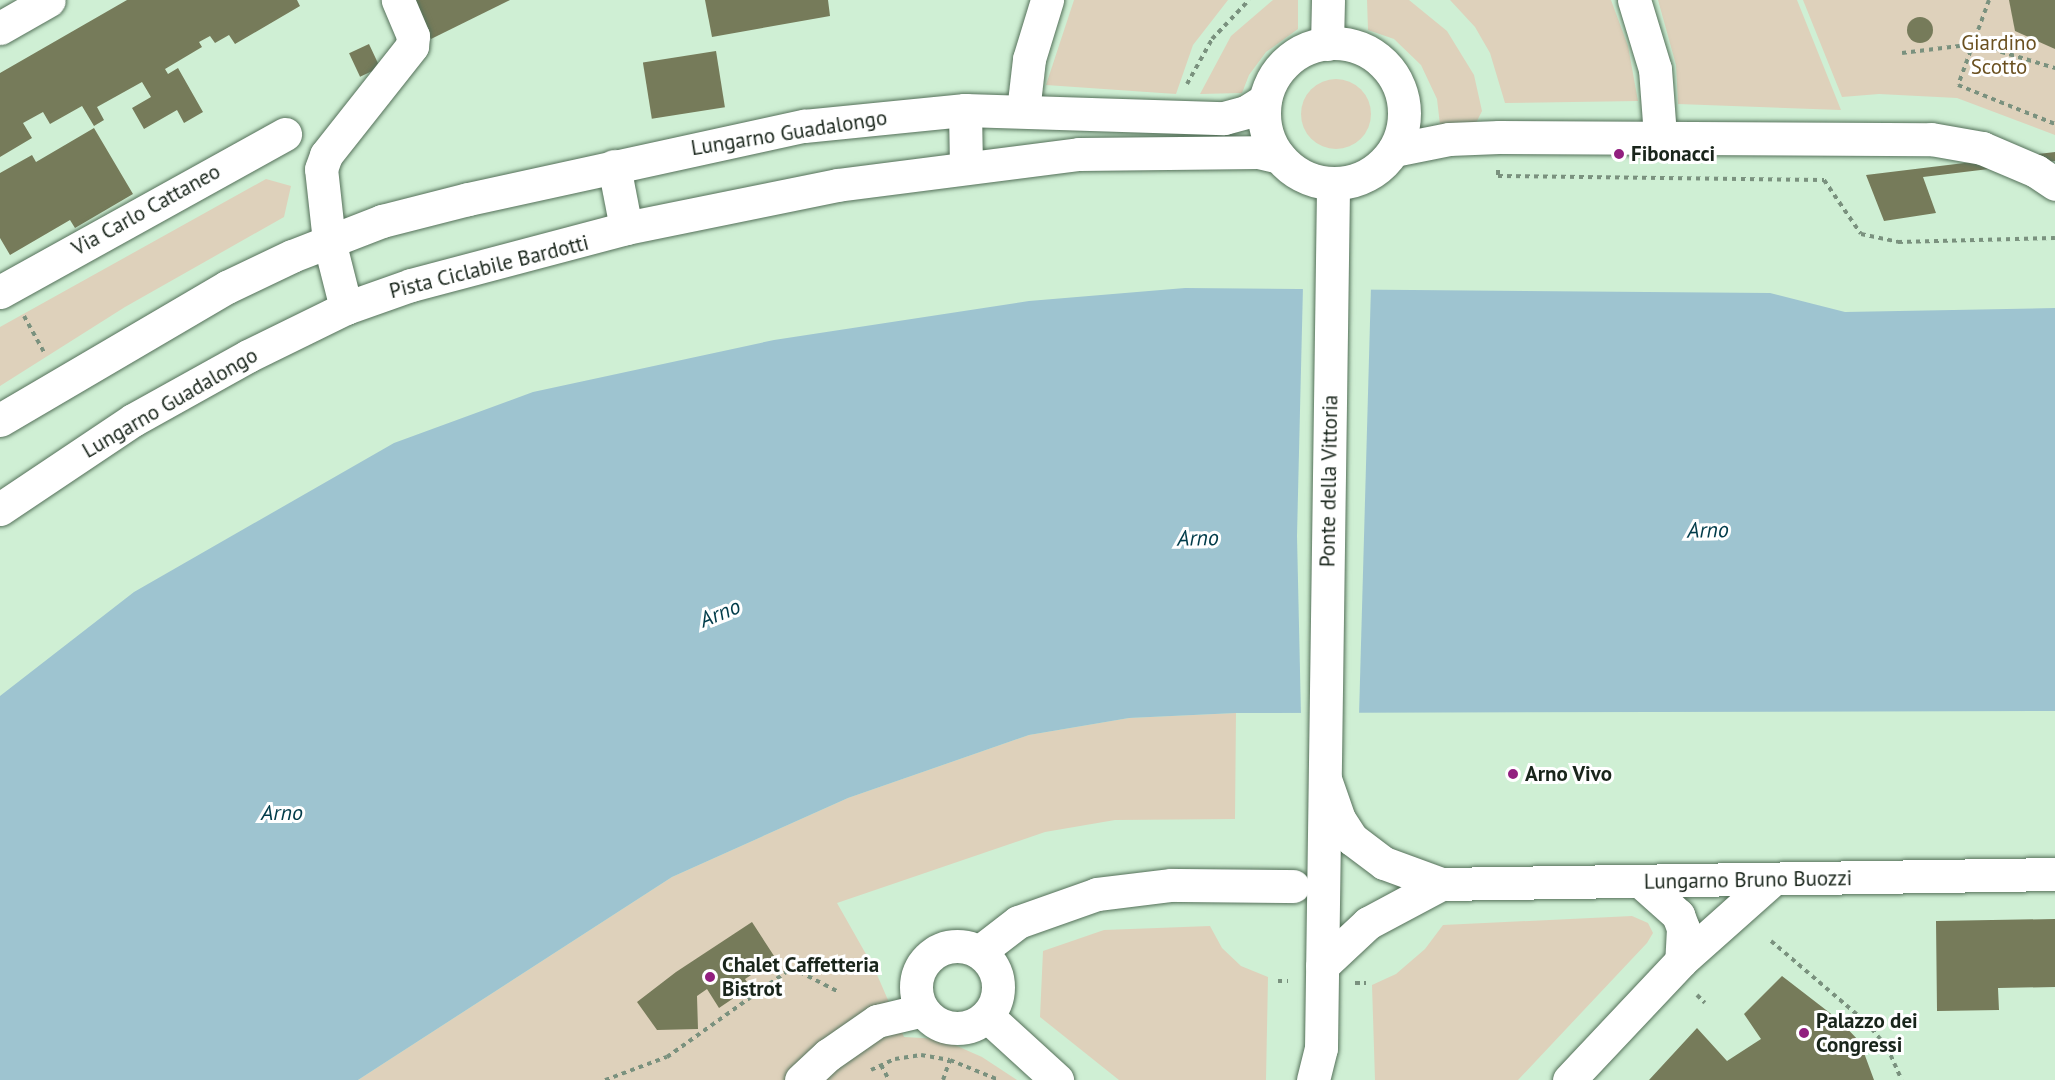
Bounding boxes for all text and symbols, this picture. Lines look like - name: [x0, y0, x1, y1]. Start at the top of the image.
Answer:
- park label: Giardino Scotto: [1961, 30, 2037, 80]
- street label: Lungarno Guadalongo: [689, 105, 889, 161]
- place label: Fibonacci: [1631, 141, 1715, 167]
- marker: Fibonacci: [1612, 147, 1626, 161]
- street label: Via Carlo Cattaneo: [67, 159, 225, 261]
- street label: Pista Ciclabile Bardotti: [387, 230, 591, 304]
- street label: Lungarno Guadalongo: [78, 343, 262, 463]
- street label: Ponte della Vittoria: [1315, 394, 1343, 568]
- water label: Arno: [1687, 516, 1729, 544]
- water label: Arno: [1177, 524, 1219, 552]
- water label: Arno: [696, 593, 744, 633]
- place label: Arno Vivo: [1525, 761, 1613, 787]
- marker: Arno Vivo: [1506, 767, 1520, 781]
- water label: Arno: [261, 800, 303, 826]
- street label: Lungarno Bruno Buozzi: [1644, 866, 1852, 894]
- place label: Chalet Caffetteria Bistrot: [722, 952, 880, 1002]
- marker: Chalet Caffetteria Bistrot: [703, 970, 717, 984]
- place label: Palazzo dei Congressi: [1816, 1008, 1918, 1058]
- marker: Palazzo dei Congressi: [1797, 1026, 1811, 1040]

